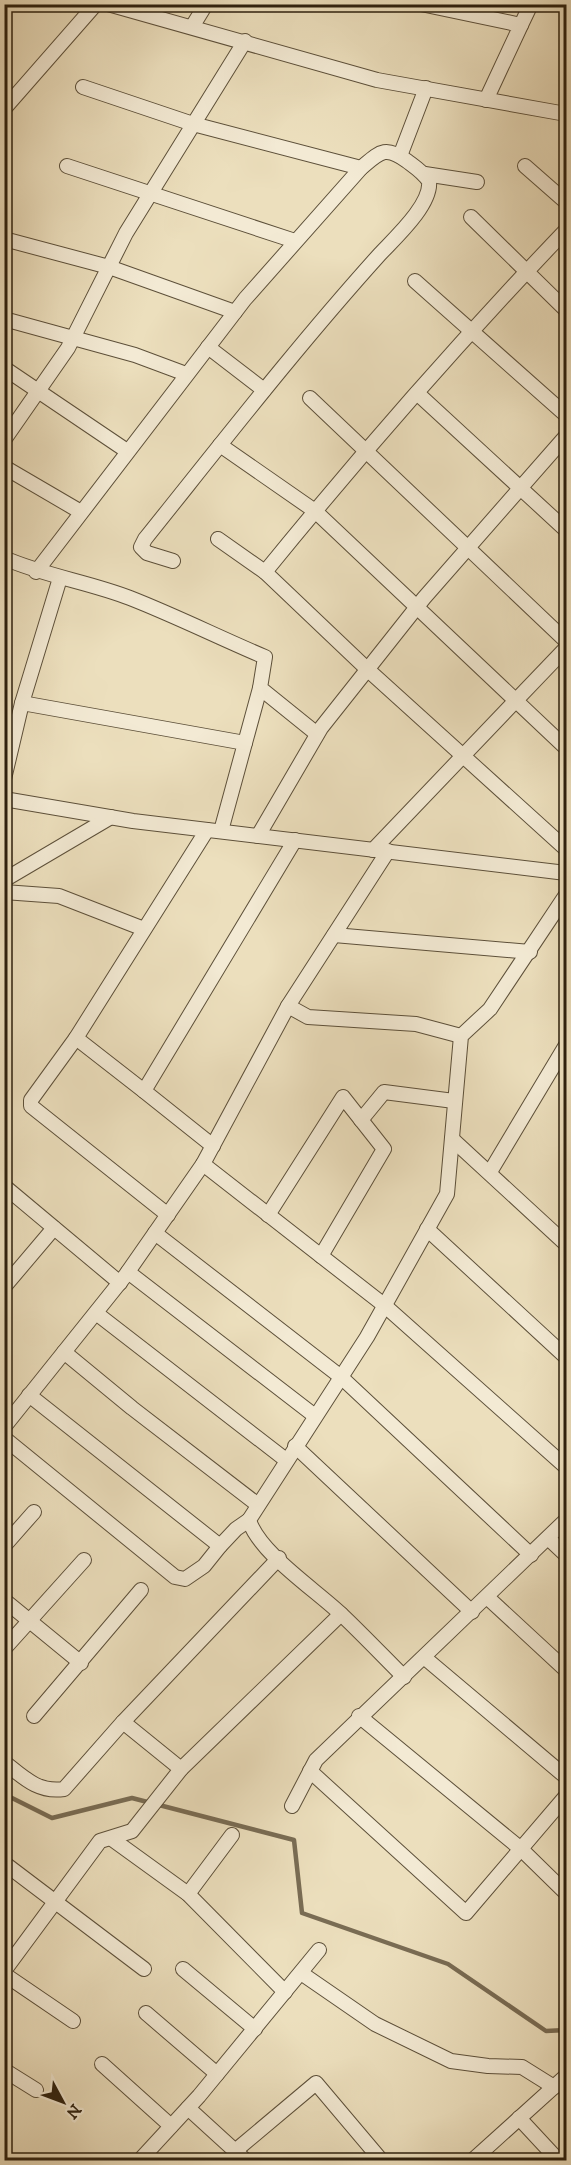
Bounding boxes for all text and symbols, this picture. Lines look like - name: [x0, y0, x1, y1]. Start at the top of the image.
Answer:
- north arrow: [33, 2072, 93, 2132]
- text: N: [62, 2100, 85, 2123]

